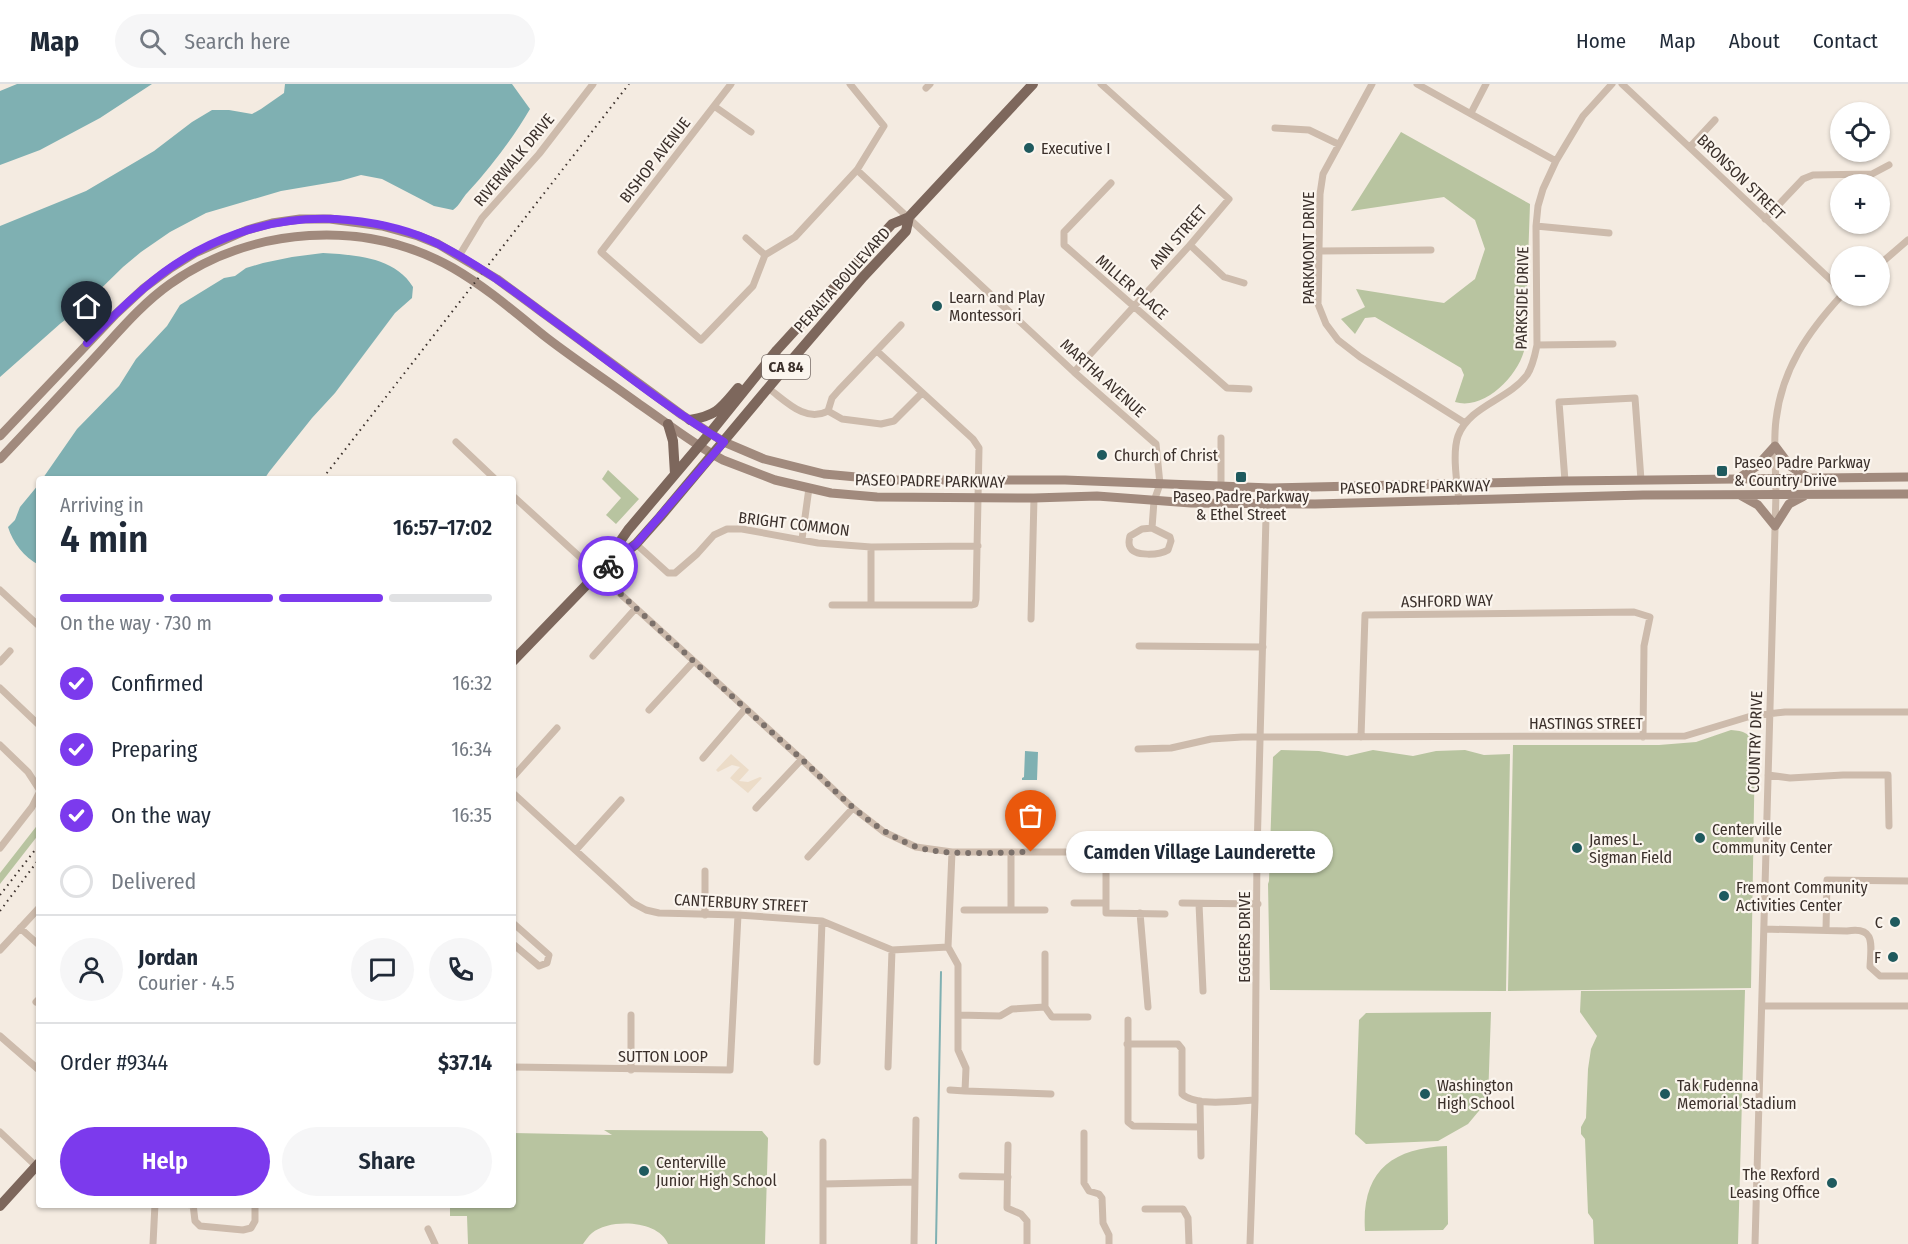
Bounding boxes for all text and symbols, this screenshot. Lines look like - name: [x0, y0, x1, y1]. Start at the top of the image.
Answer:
- search box: [115, 14, 535, 68]
- text: Map: [30, 25, 79, 58]
- icon: search: [136, 25, 169, 58]
- text: Search here: [184, 28, 290, 55]
- text: Home: [1576, 28, 1626, 54]
- text: Map: [1659, 28, 1696, 54]
- text: About: [1729, 28, 1780, 54]
- text: Contact: [1813, 28, 1878, 54]
- map controls: [1830, 102, 1890, 306]
- button: locate: [1830, 102, 1890, 162]
- street label: RIVERWALK DRIVE: [470, 110, 558, 210]
- street label: BISHOP AVENUE: [616, 113, 694, 207]
- street label: BRONSON STREET: [1693, 130, 1789, 224]
- place label: Executive I: [1041, 139, 1111, 158]
- marker: Executive I: [1022, 141, 1036, 155]
- button: +: [1830, 174, 1890, 234]
- street label: PARKMONT DRIVE: [1299, 191, 1318, 305]
- street label: ANN STREET: [1145, 201, 1211, 273]
- street label: PERALTA BOULEVARD: [790, 224, 894, 336]
- street label: PARKSIDE DRIVE: [1512, 246, 1532, 350]
- button: −: [1830, 246, 1890, 306]
- street label: MILLER PLACE: [1092, 251, 1172, 323]
- pin: [61, 281, 112, 343]
- place label: Learn and Play Montessori: [949, 288, 1046, 325]
- icon: home: [70, 290, 103, 323]
- marker: Learn and Play Montessori: [930, 299, 944, 313]
- street label: MARTHA AVENUE: [1057, 335, 1149, 421]
- road number: CA 84: [762, 355, 810, 379]
- place label: Church of Christ: [1114, 446, 1219, 465]
- marker: Church of Christ: [1095, 448, 1109, 462]
- place label: Paseo Padre Parkway & Country Drive: [1734, 453, 1871, 490]
- marker: Paseo Padre Parkway & Country Drive: [1715, 464, 1729, 478]
- street label: PASEO PADRE PARKWAY: [855, 470, 1005, 492]
- marker: Paseo Padre Parkway & Ethel Street: [1234, 470, 1248, 484]
- street label: PASEO PADRE PARKWAY: [1340, 476, 1490, 498]
- place label: Paseo Padre Parkway & Ethel Street: [1173, 487, 1310, 524]
- text: Arriving in: [60, 493, 144, 517]
- street label: BRIGHT COMMON: [737, 508, 851, 540]
- text: 16:57–17:02: [393, 514, 492, 541]
- text: 4 min: [60, 516, 149, 562]
- courier: [578, 536, 638, 596]
- icon: bike: [592, 550, 625, 583]
- street label: ASHFORD WAY: [1401, 591, 1493, 611]
- text: On the way · 730 m: [60, 611, 212, 635]
- icon: check: [60, 667, 93, 700]
- text: Confirmed: [111, 670, 204, 697]
- text: 16:32: [452, 671, 492, 695]
- street label: COUNTRY DRIVE: [1744, 691, 1766, 793]
- street label: HASTINGS STREET: [1529, 714, 1644, 733]
- icon: check: [60, 733, 93, 766]
- text: Preparing: [111, 736, 197, 763]
- text: 16:34: [451, 737, 492, 761]
- pin: [1005, 790, 1056, 852]
- icon: check: [60, 799, 93, 832]
- icon: bag: [1014, 799, 1047, 832]
- text: On the way: [111, 802, 211, 829]
- text: 16:35: [452, 803, 492, 827]
- place label: Centerville Community Center: [1712, 820, 1833, 857]
- place label: James L. Sigman Field: [1589, 830, 1672, 867]
- callout: Camden Village Launderette: [1067, 831, 1334, 873]
- marker: Centerville Community Center: [1693, 831, 1707, 845]
- text: Camden Village Launderette: [1083, 840, 1316, 864]
- marker: James L. Sigman Field: [1570, 841, 1584, 855]
- text: Delivered: [111, 868, 196, 895]
- place label: Fremont Community Activities Center: [1736, 878, 1868, 915]
- marker: Fremont Community Activities Center: [1717, 889, 1731, 903]
- street label: CANTERBURY STREET: [673, 890, 809, 916]
- street label: EGGERS DRIVE: [1235, 891, 1254, 983]
- place label: C: [1875, 913, 1883, 932]
- marker: C: [1888, 915, 1902, 929]
- button: person: [60, 938, 123, 1001]
- button: chat: [351, 938, 414, 1001]
- button: phone: [429, 938, 492, 1001]
- text: Jordan: [138, 944, 198, 971]
- place label: F: [1874, 948, 1881, 967]
- marker: F: [1886, 950, 1900, 964]
- text: Courier · 4.5: [138, 971, 235, 995]
- street label: SUTTON LOOP: [618, 1047, 708, 1066]
- text: Order #9344: [60, 1049, 168, 1076]
- text: $37.14: [438, 1049, 492, 1076]
- place label: Washington High School: [1437, 1076, 1515, 1113]
- place label: Tak Fudenna Memorial Stadium: [1677, 1076, 1796, 1113]
- marker: Washington High School: [1418, 1087, 1432, 1101]
- marker: Tak Fudenna Memorial Stadium: [1658, 1087, 1672, 1101]
- button: Help: [60, 1127, 270, 1196]
- button: Share: [282, 1127, 492, 1196]
- place label: Centerville Junior High School: [656, 1153, 777, 1190]
- marker: Centerville Junior High School: [637, 1164, 651, 1178]
- place label: The Rexford Leasing Office: [1729, 1165, 1820, 1202]
- marker: The Rexford Leasing Office: [1825, 1176, 1839, 1190]

